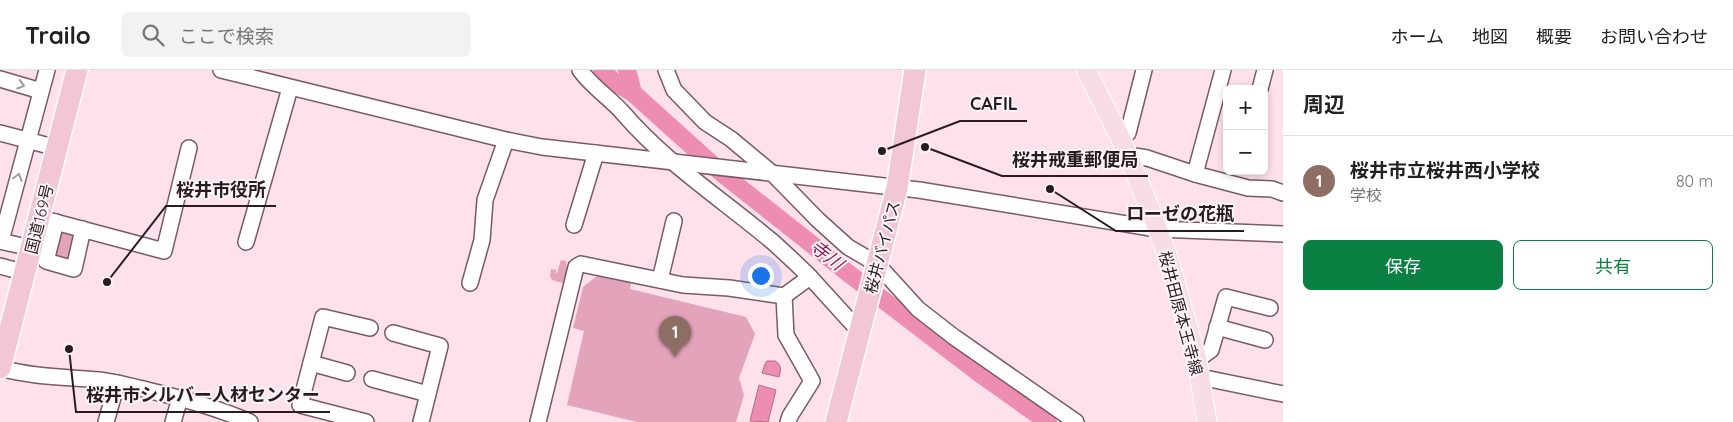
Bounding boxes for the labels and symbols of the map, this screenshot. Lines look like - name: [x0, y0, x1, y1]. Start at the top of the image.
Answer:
- one-way arrow: [16, 79, 24, 89]
- callout: CAFIL: [960, 88, 1027, 121]
- text: CAFIL: [970, 92, 1018, 115]
- callout: 桜井戒重郵便局: [1002, 143, 1148, 176]
- text: 桜井戒重郵便局: [1012, 148, 1138, 171]
- callout: 桜井市役所: [166, 173, 276, 206]
- one-way arrow: [12, 174, 22, 182]
- text: 桜井市役所: [176, 178, 266, 201]
- street label: 国道169号: [21, 182, 57, 256]
- street label: 桜井バイパス: [860, 198, 904, 296]
- callout: ローゼの花瓶: [1116, 198, 1244, 231]
- text: ローゼの花瓶: [1126, 202, 1234, 225]
- water label: 寺川: [806, 235, 850, 276]
- street label: 桜井田原本王寺線: [1155, 249, 1207, 377]
- your location: [748, 263, 774, 289]
- pin: 1: [659, 316, 691, 357]
- callout: 桜井市シルバー人材センター: [76, 379, 330, 412]
- text: 桜井市シルバー人材センター: [86, 383, 320, 406]

